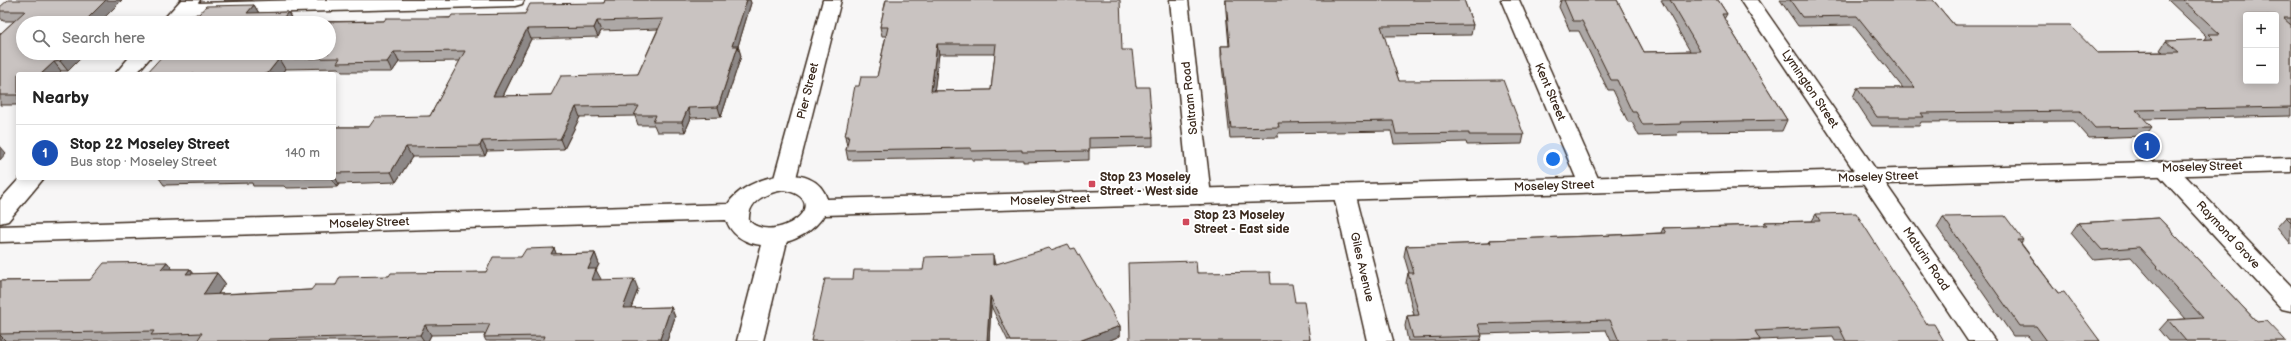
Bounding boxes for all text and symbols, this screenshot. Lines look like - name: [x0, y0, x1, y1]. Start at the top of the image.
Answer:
- map controls: [2243, 12, 2279, 84]
- button: +: [2243, 12, 2279, 48]
- search box: [16, 16, 336, 60]
- icon: search: [30, 27, 52, 49]
- text: Search here: [62, 29, 145, 48]
- street label: Lymington Street: [1778, 47, 1842, 131]
- button: −: [2243, 48, 2279, 84]
- street label: Pier Street: [794, 61, 822, 121]
- street label: Saltram Road: [1179, 61, 1201, 135]
- street label: Kent Street: [1531, 61, 1569, 123]
- text: Nearby: [32, 88, 89, 108]
- pin: 1: [2134, 131, 2160, 161]
- text: Stop 22 Moseley Street: [70, 135, 229, 154]
- text: 1: [42, 145, 48, 161]
- text: 140 m: [285, 145, 320, 161]
- your location: [1543, 149, 1563, 169]
- text: Bus stop · Moseley Street: [70, 154, 217, 170]
- street label: Moseley Street: [2162, 158, 2243, 176]
- street label: Moseley Street: [1838, 168, 1919, 186]
- place label: Stop 23 Moseley Street - West side: [1100, 170, 1198, 199]
- street label: Moseley Street: [1514, 177, 1595, 195]
- marker: Stop 23 Moseley Street - West side: [1087, 179, 1097, 189]
- street label: Moseley Street: [1010, 191, 1091, 209]
- street label: Raymond Grove: [2193, 198, 2263, 272]
- place label: Stop 23 Moseley Street - East side: [1194, 208, 1289, 237]
- street label: Moseley Street: [329, 214, 410, 232]
- marker: Stop 23 Moseley Street - East side: [1181, 217, 1191, 227]
- street label: Maturin Road: [1899, 224, 1953, 294]
- street label: Giles Avenue: [1347, 231, 1377, 303]

